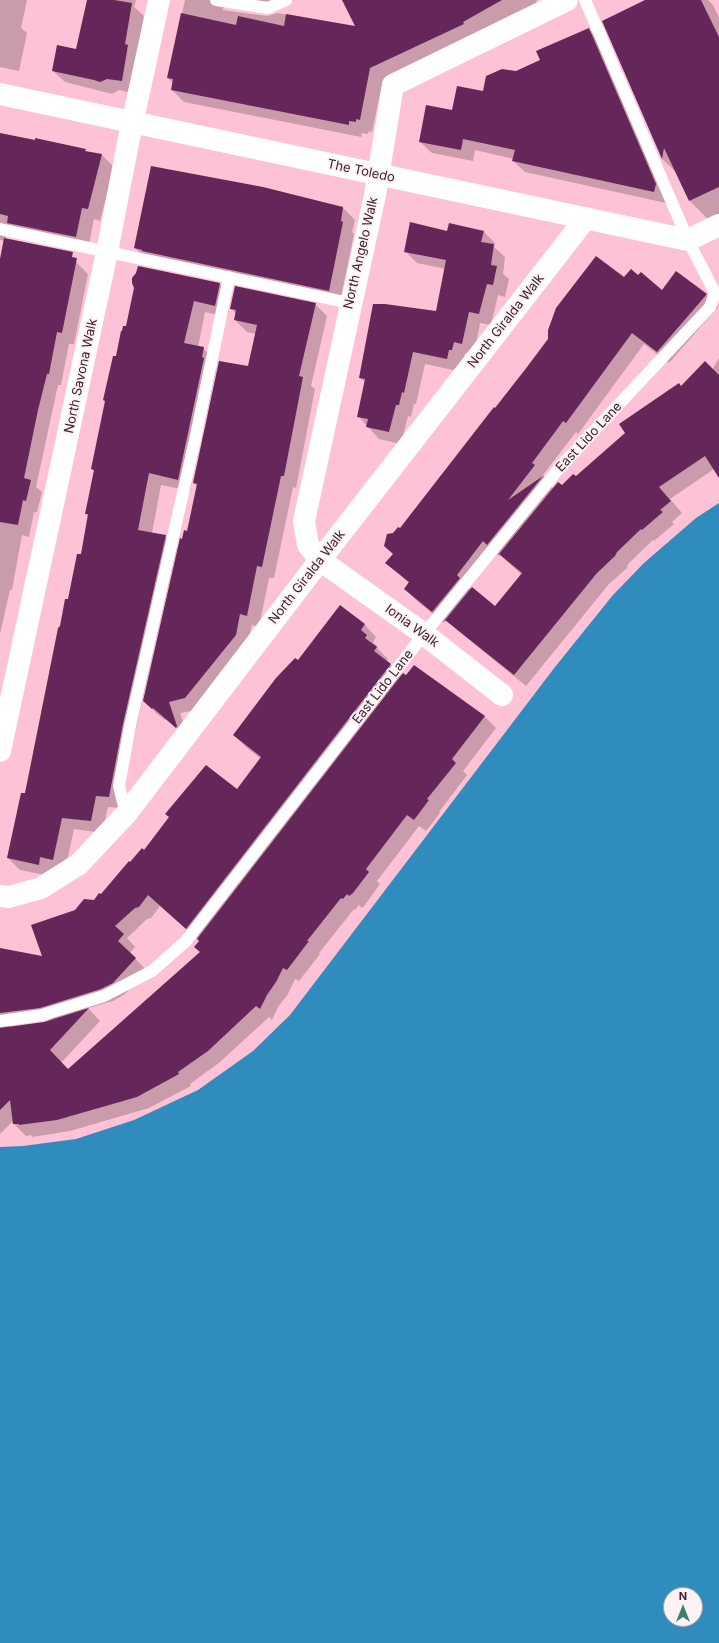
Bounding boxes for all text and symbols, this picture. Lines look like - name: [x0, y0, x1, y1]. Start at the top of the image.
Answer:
- street label: The Toledo: [326, 156, 396, 186]
- street label: North Angelo Walk: [340, 195, 382, 311]
- street label: North Giralda Walk: [464, 271, 548, 371]
- street label: North Savona Walk: [61, 317, 101, 435]
- street label: East Lido Lane: [553, 399, 625, 475]
- street label: North Giralda Walk: [265, 527, 349, 627]
- street label: Ionia Walk: [382, 601, 442, 651]
- street label: East Lido Lane: [349, 647, 417, 727]
- north arrow: [663, 1587, 703, 1627]
- text: N: [679, 1589, 687, 1603]

